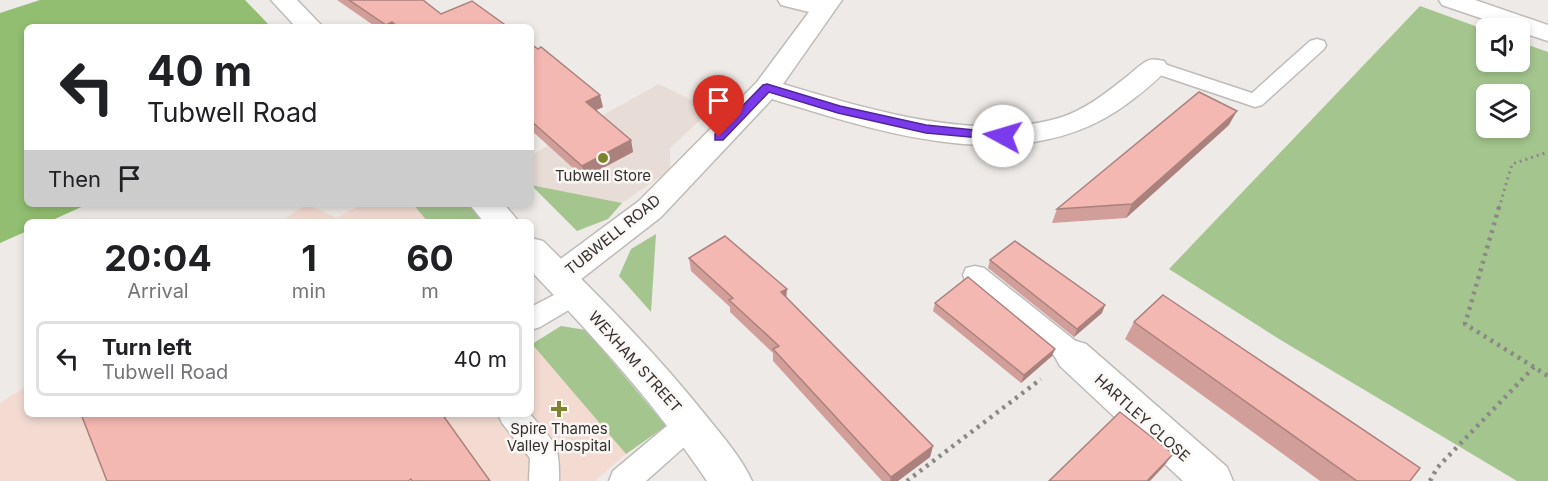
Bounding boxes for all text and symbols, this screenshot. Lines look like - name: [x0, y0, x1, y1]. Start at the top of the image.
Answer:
- map controls: [1476, 18, 1530, 138]
- button: sound: [1476, 18, 1530, 72]
- text: 40 m: [147, 45, 252, 96]
- icon: left: [48, 48, 126, 126]
- pin: [693, 75, 744, 137]
- icon: arrive: [702, 84, 735, 117]
- button: layers: [1476, 84, 1530, 138]
- text: Tubwell Road: [147, 96, 318, 129]
- position arrow: [971, 104, 1035, 168]
- marker: Tubwell Store: [596, 151, 610, 165]
- icon: arrive: [113, 162, 146, 195]
- text: Then: [48, 166, 101, 192]
- place label: Tubwell Store: [555, 166, 651, 185]
- street label: TUBWELL ROAD: [561, 190, 664, 279]
- text: 20:04: [104, 236, 212, 280]
- text: 1: [301, 236, 317, 280]
- text: 60: [406, 236, 454, 280]
- text: Arrival: [127, 279, 189, 303]
- text: min: [292, 279, 326, 303]
- text: m: [421, 279, 439, 303]
- street label: WEXHAM STREET: [585, 307, 686, 416]
- text: Turn left: [102, 334, 192, 360]
- icon: left: [51, 342, 84, 375]
- text: 40 m: [453, 346, 507, 372]
- text: Tubwell Road: [102, 360, 228, 384]
- street label: HARTLEY CLOSE: [1091, 370, 1194, 465]
- marker: Spire Thames Valley Hospital: [550, 400, 568, 418]
- place label: Spire Thames Valley Hospital: [507, 419, 611, 455]

